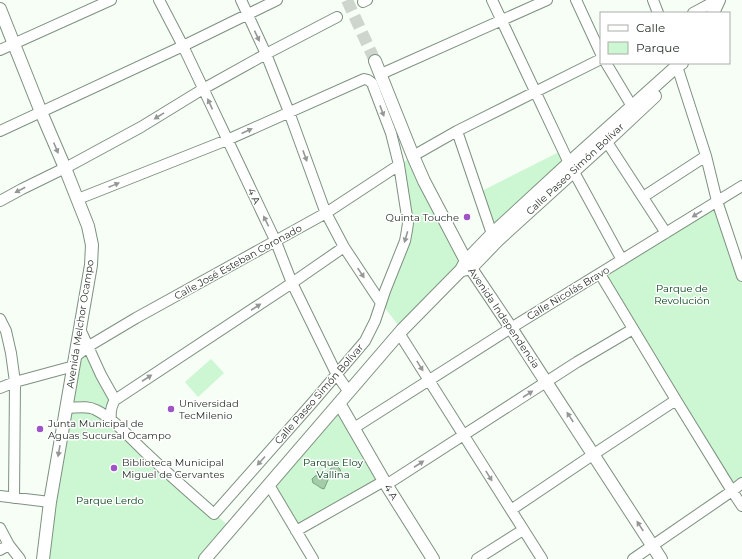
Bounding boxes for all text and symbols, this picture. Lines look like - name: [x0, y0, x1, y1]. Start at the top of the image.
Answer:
- legend: [600, 12, 730, 64]
- text: Calle: [636, 20, 665, 35]
- one-way arrow: [254, 30, 260, 41]
- text: Parque: [636, 40, 680, 55]
- one-way arrow: [207, 98, 213, 110]
- one-way arrow: [379, 105, 385, 117]
- one-way arrow: [154, 112, 164, 120]
- street label: Calle Paseo Simón Bolívar: [523, 120, 627, 218]
- one-way arrow: [242, 128, 253, 134]
- one-way arrow: [54, 143, 60, 155]
- one-way arrow: [303, 151, 309, 163]
- one-way arrow: [108, 181, 120, 187]
- street label: 4 A: [245, 186, 264, 207]
- one-way arrow: [14, 187, 26, 193]
- one-way arrow: [692, 210, 702, 218]
- place label: Quinta Touche: [386, 211, 459, 224]
- marker: Quinta Touche: [462, 212, 472, 222]
- one-way arrow: [263, 216, 269, 227]
- street label: Calle José Esteban Coronado: [172, 221, 304, 303]
- one-way arrow: [402, 231, 408, 244]
- street label: Avenida Melchor Ocampo: [63, 259, 97, 389]
- street label: Calle Nicolás Bravo: [524, 263, 612, 323]
- street label: Avenida Independencia: [465, 265, 543, 371]
- one-way arrow: [357, 268, 365, 278]
- park label: Parque de Revolución: [654, 282, 710, 307]
- one-way arrow: [251, 303, 261, 311]
- street label: Calle Paseo Simón Bolívar: [272, 341, 366, 447]
- one-way arrow: [416, 361, 424, 371]
- one-way arrow: [142, 374, 153, 382]
- one-way arrow: [522, 390, 534, 397]
- place label: Universidad TecMilenio: [179, 397, 239, 422]
- marker: Universidad TecMilenio: [166, 404, 176, 414]
- one-way arrow: [566, 411, 573, 423]
- place label: Junta Municipal de Aguas Sucursal Ocampo: [47, 417, 171, 442]
- marker: Junta Municipal de Aguas Sucursal Ocampo: [35, 424, 45, 434]
- one-way arrow: [56, 445, 62, 457]
- one-way arrow: [257, 455, 266, 466]
- place label: Biblioteca Municipal Miguel de Cervantes: [122, 456, 224, 481]
- park label: Parque Eloy Vallina: [303, 456, 364, 481]
- one-way arrow: [413, 461, 425, 468]
- marker: Biblioteca Municipal Miguel de Cervantes: [109, 463, 119, 473]
- one-way arrow: [486, 470, 493, 482]
- street label: 4 A: [381, 482, 401, 503]
- park label: Parque Lerdo: [76, 494, 144, 507]
- one-way arrow: [636, 521, 644, 531]

